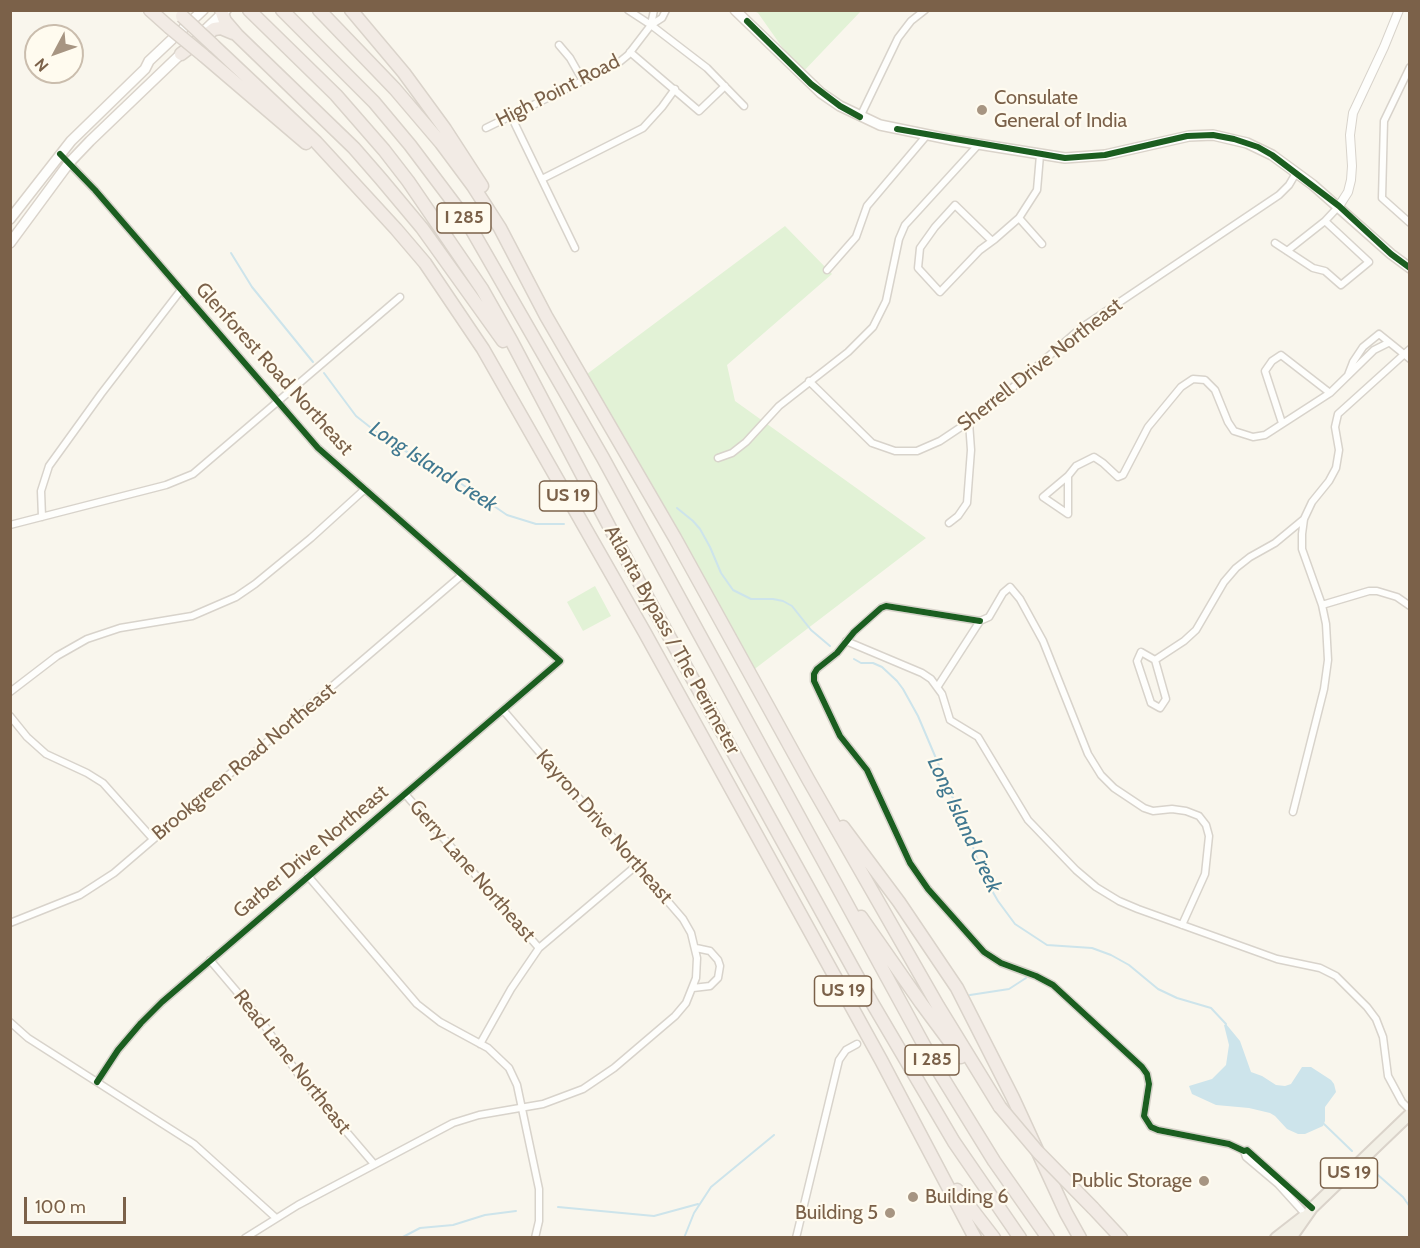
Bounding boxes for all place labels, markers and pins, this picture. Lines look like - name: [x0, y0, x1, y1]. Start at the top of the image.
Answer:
- place label: Consulate General of India: [994, 86, 1127, 133]
- marker: Consulate General of India: [975, 103, 989, 117]
- place label: Public Storage: [1072, 1169, 1192, 1193]
- marker: Public Storage: [1197, 1174, 1211, 1188]
- place label: Building 6: [925, 1185, 1009, 1209]
- marker: Building 6: [906, 1190, 920, 1204]
- place label: Building 5: [795, 1201, 878, 1225]
- marker: Building 5: [883, 1206, 897, 1220]

